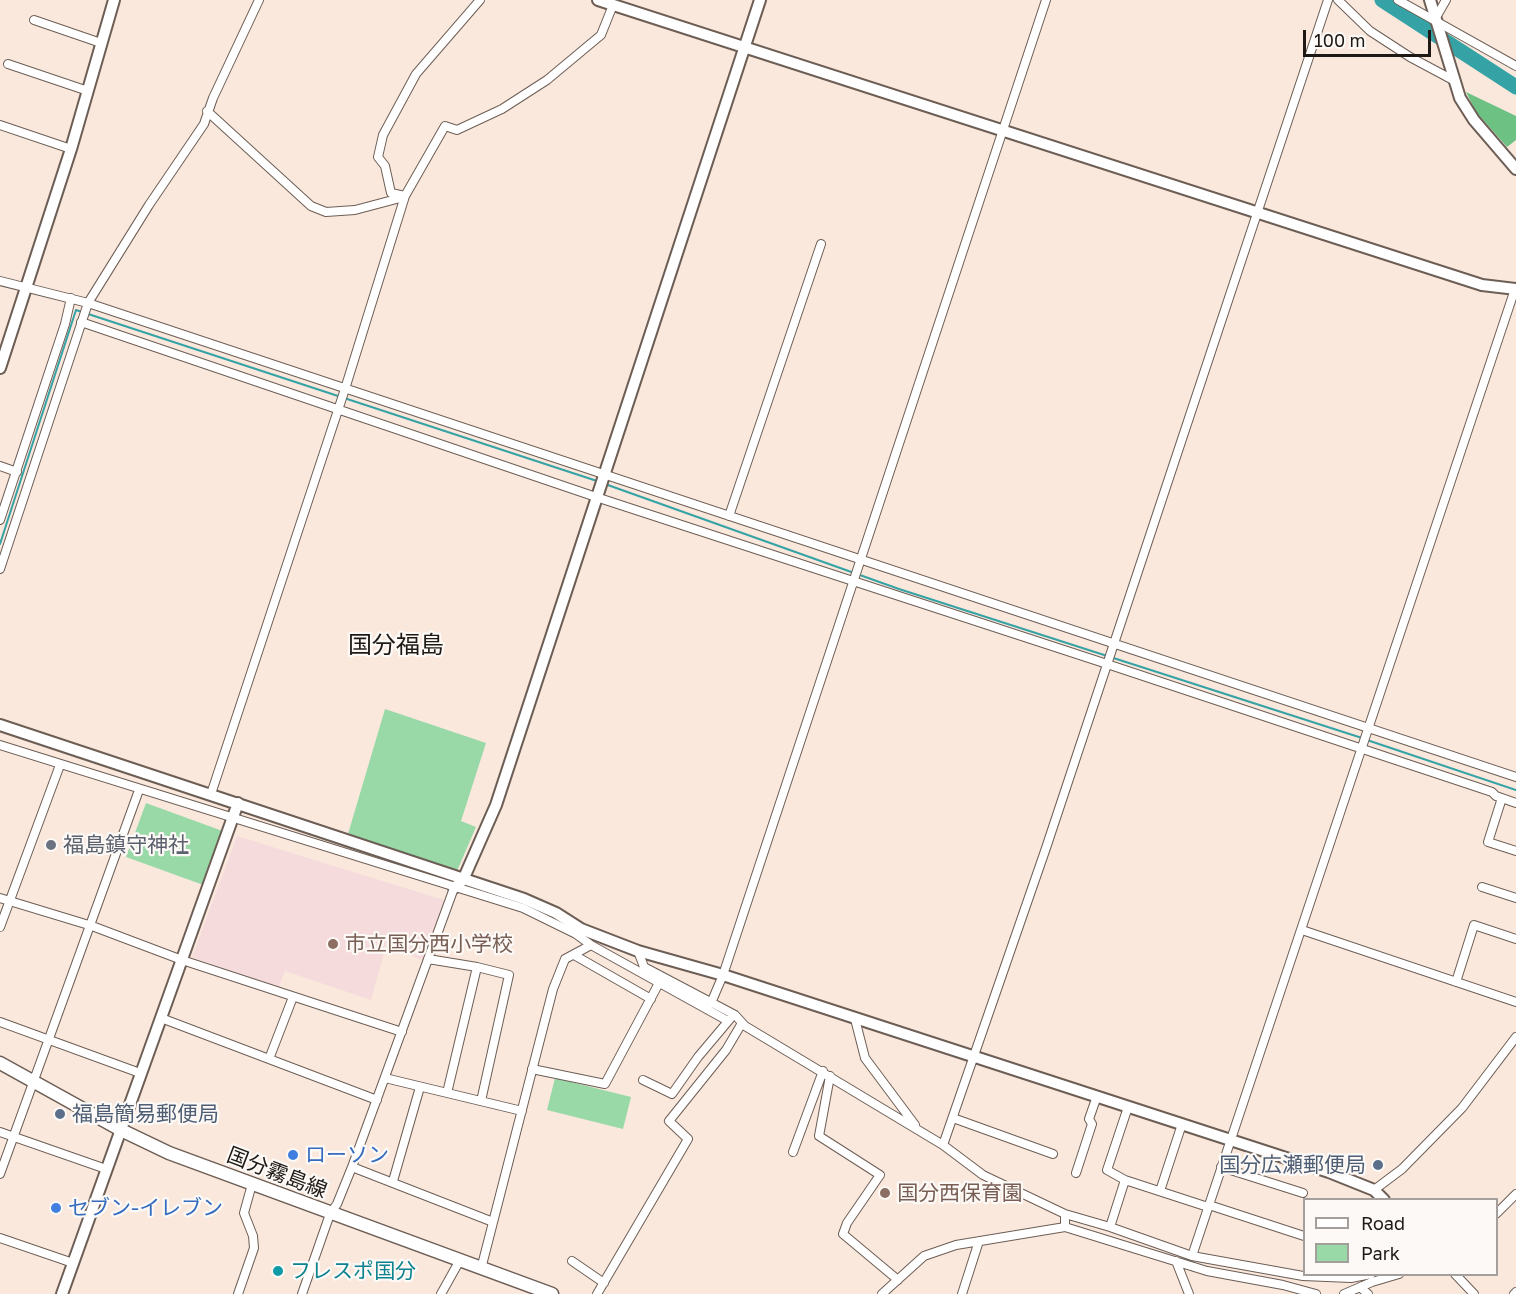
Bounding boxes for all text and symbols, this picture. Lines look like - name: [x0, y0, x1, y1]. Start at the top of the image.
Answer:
- scale bar: [1306, 18, 1434, 56]
- text: 100 m: [1314, 29, 1365, 51]
- district label: 国分福島: [348, 631, 444, 659]
- place label: 福島鎮守神社: [63, 832, 189, 858]
- marker: 福島鎮守神社: [44, 838, 58, 852]
- place label: 市立国分西小学校: [345, 931, 513, 957]
- marker: 市立国分西小学校: [326, 937, 340, 951]
- place label: 福島簡易郵便局: [72, 1101, 219, 1127]
- marker: 福島簡易郵便局: [53, 1107, 67, 1121]
- street label: 国分霧島線: [223, 1142, 331, 1204]
- place label: ローソン: [305, 1142, 389, 1168]
- marker: ローソン: [286, 1148, 300, 1162]
- place label: 国分広瀬郵便局: [1219, 1152, 1366, 1178]
- marker: 国分広瀬郵便局: [1371, 1158, 1385, 1172]
- place label: 国分西保育園: [897, 1180, 1023, 1206]
- marker: 国分西保育園: [878, 1186, 892, 1200]
- place label: セブン-イレブン: [68, 1195, 223, 1221]
- legend: [1303, 1198, 1498, 1276]
- marker: セブン-イレブン: [49, 1201, 63, 1215]
- text: Road: [1361, 1212, 1405, 1234]
- text: Park: [1361, 1242, 1400, 1264]
- place label: フレスポ国分: [290, 1258, 416, 1284]
- marker: フレスポ国分: [271, 1264, 285, 1278]

